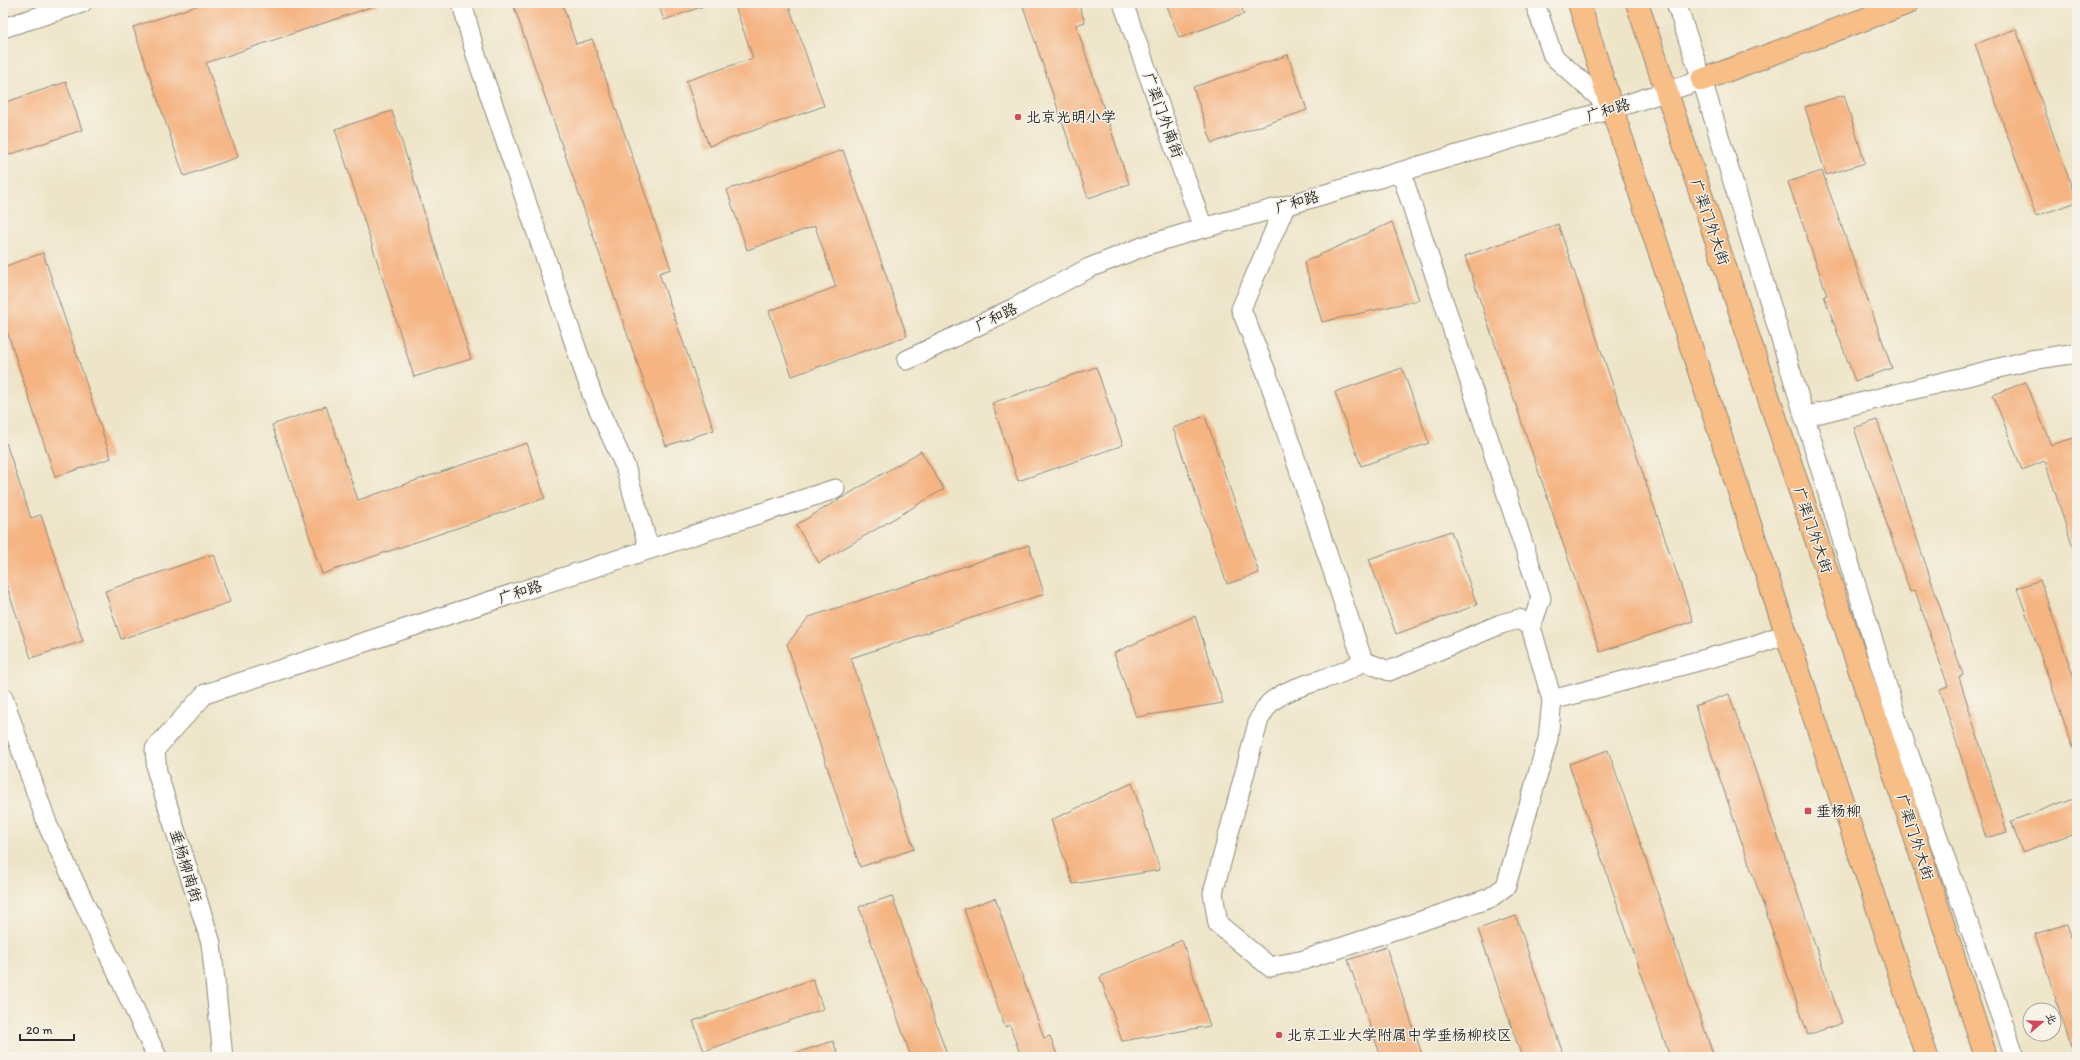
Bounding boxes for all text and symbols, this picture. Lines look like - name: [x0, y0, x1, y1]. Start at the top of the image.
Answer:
- street label: 广渠门外南街: [1139, 70, 1187, 160]
- street label: 广和路: [1584, 95, 1632, 125]
- place label: 北京光明小学: [1026, 108, 1116, 126]
- marker: 北京光明小学: [1013, 112, 1023, 122]
- street label: 广渠门外大街: [1687, 177, 1733, 267]
- street label: 广和路: [1273, 187, 1321, 217]
- street label: 广和路: [972, 299, 1020, 335]
- street label: 广渠门外大街: [1790, 485, 1836, 575]
- street label: 广和路: [496, 576, 544, 608]
- street label: 广渠门外大街: [1893, 791, 1937, 883]
- place label: 垂杨柳: [1816, 802, 1861, 820]
- marker: 垂杨柳: [1803, 806, 1813, 816]
- street label: 垂杨柳南街: [166, 827, 206, 905]
- north arrow: [2022, 1002, 2062, 1042]
- text: 北: [2043, 1012, 2059, 1026]
- scale bar: [20, 1016, 74, 1042]
- text: 20 m: [26, 1023, 53, 1037]
- place label: 北京工业大学附属中学垂杨柳校区: [1287, 1026, 1512, 1044]
- marker: 北京工业大学附属中学垂杨柳校区: [1274, 1030, 1284, 1040]

